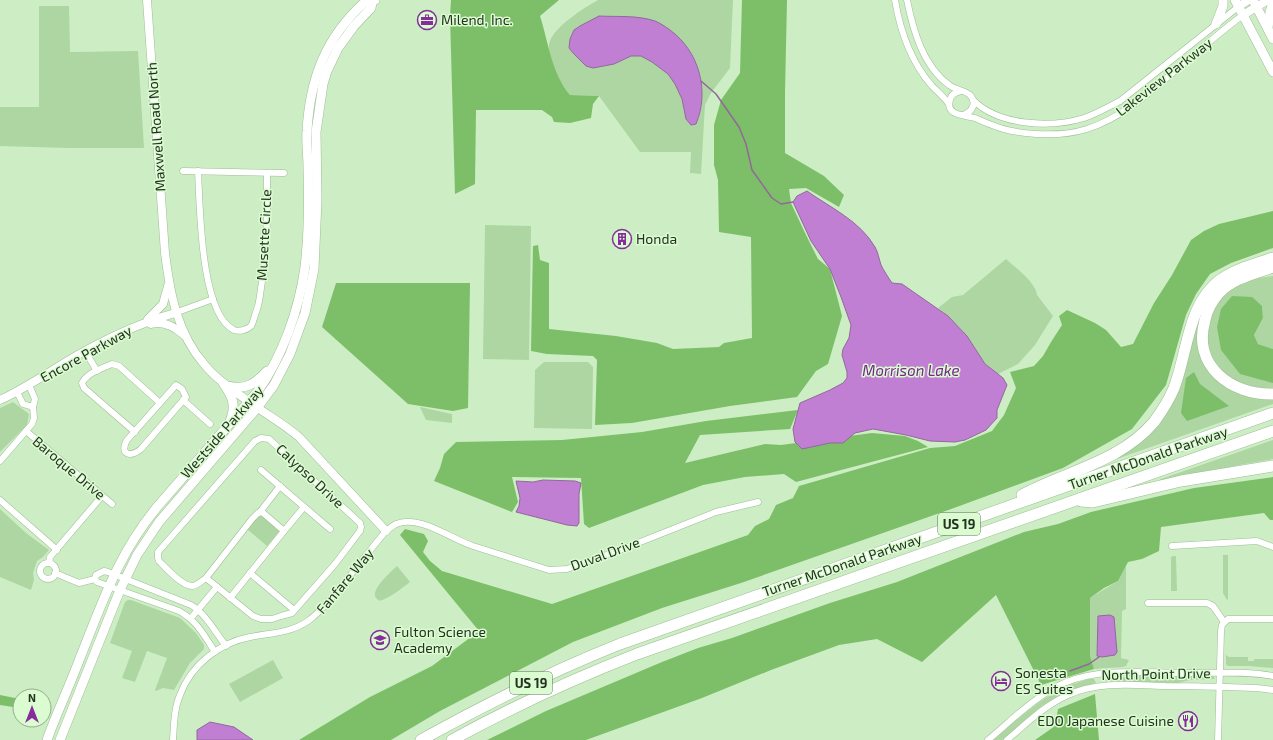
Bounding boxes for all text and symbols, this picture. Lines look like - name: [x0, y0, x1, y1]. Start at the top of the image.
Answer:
- office icon: Milend, Inc.: [416, 9, 438, 31]
- place label: Milend, Inc.: [441, 11, 513, 28]
- street label: Lakeview Parkway: [1112, 33, 1216, 119]
- street label: Maxwell Road North: [142, 62, 169, 192]
- street label: Musette Circle: [253, 189, 274, 281]
- building icon: Honda: [611, 228, 633, 250]
- place label: Honda: [636, 230, 677, 247]
- street label: Encore Parkway: [37, 321, 135, 386]
- water label: Morrison Lake: [862, 361, 960, 379]
- street label: Westside Parkway: [177, 381, 267, 482]
- street label: Turner McDonald Parkway: [1066, 422, 1230, 493]
- street label: Baroque Drive: [30, 432, 109, 503]
- street label: Calypso Drive: [273, 440, 348, 511]
- road number: US 19: [938, 513, 980, 535]
- street label: Turner McDonald Parkway: [760, 529, 924, 600]
- street label: Duval Drive: [568, 533, 642, 574]
- street label: Fanfare Way: [312, 544, 377, 617]
- place label: Fulton Science Academy: [394, 623, 486, 656]
- school or university icon: Fulton Science Academy: [369, 629, 391, 651]
- place label: Sonesta ES Suites: [1015, 664, 1073, 697]
- street label: North Point Drive: [1101, 664, 1211, 683]
- hotel icon: Sonesta ES Suites: [990, 670, 1012, 692]
- road number: US 19: [510, 672, 552, 694]
- north arrow: [12, 688, 52, 728]
- text: N: [28, 691, 36, 704]
- restaurant icon: EDO Japanese Cuisine: [1177, 710, 1199, 732]
- place label: EDO Japanese Cuisine: [1037, 712, 1174, 729]

